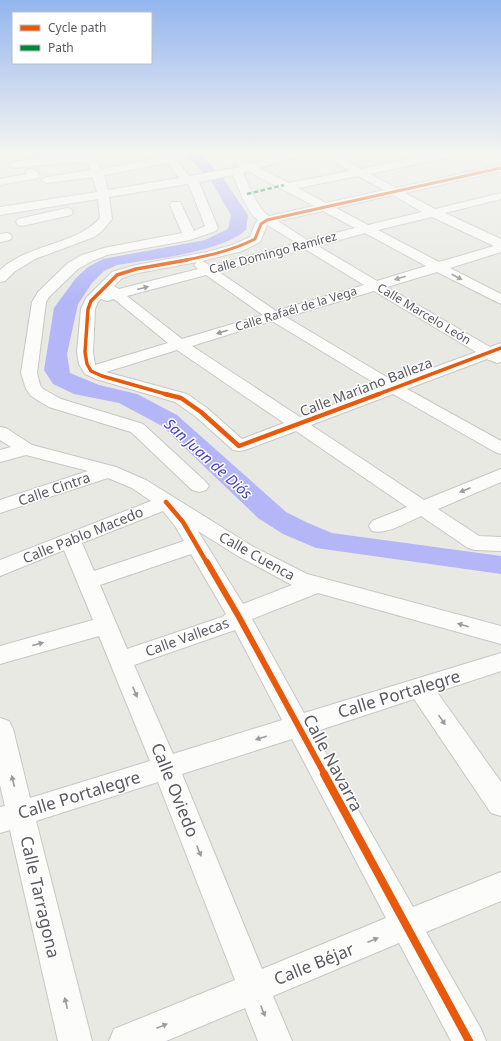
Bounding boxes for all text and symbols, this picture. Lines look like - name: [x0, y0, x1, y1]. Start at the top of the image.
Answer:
- legend: [12, 12, 152, 64]
- text: Cycle path: [48, 19, 106, 36]
- text: Path: [48, 39, 74, 56]
- street label: Calle Domingo Ramírez: [207, 227, 339, 278]
- one-way arrow: [451, 274, 463, 280]
- one-way arrow: [394, 275, 406, 281]
- street label: Calle Marcelo León: [374, 279, 474, 348]
- street label: Calle Rafaél de la Vega: [233, 282, 359, 335]
- one-way arrow: [137, 284, 149, 290]
- one-way arrow: [216, 329, 228, 335]
- street label: Calle Mariano Balleza: [297, 353, 435, 421]
- water label: San Juan de Diós: [161, 414, 257, 503]
- street label: Calle Cintra: [15, 467, 92, 510]
- one-way arrow: [459, 487, 471, 493]
- street label: Calle Pablo Macedo: [20, 502, 146, 567]
- street label: Calle Cuenca: [216, 527, 299, 584]
- street label: Calle Vallecas: [142, 612, 232, 660]
- one-way arrow: [457, 622, 469, 628]
- one-way arrow: [31, 641, 44, 647]
- street label: Calle Portalegre: [335, 664, 463, 723]
- one-way arrow: [132, 686, 138, 698]
- street label: Calle Navarra: [298, 710, 369, 815]
- one-way arrow: [438, 714, 446, 725]
- one-way arrow: [254, 735, 266, 741]
- street label: Calle Oviedo: [146, 739, 205, 840]
- street label: Calle Portalegre: [15, 765, 143, 824]
- one-way arrow: [9, 775, 15, 787]
- street label: Calle Tarragona: [15, 834, 66, 960]
- one-way arrow: [197, 846, 203, 858]
- one-way arrow: [368, 936, 380, 942]
- street label: Calle Béjar: [270, 937, 357, 990]
- one-way arrow: [62, 997, 68, 1009]
- one-way arrow: [261, 1005, 267, 1017]
- one-way arrow: [157, 1023, 168, 1029]

